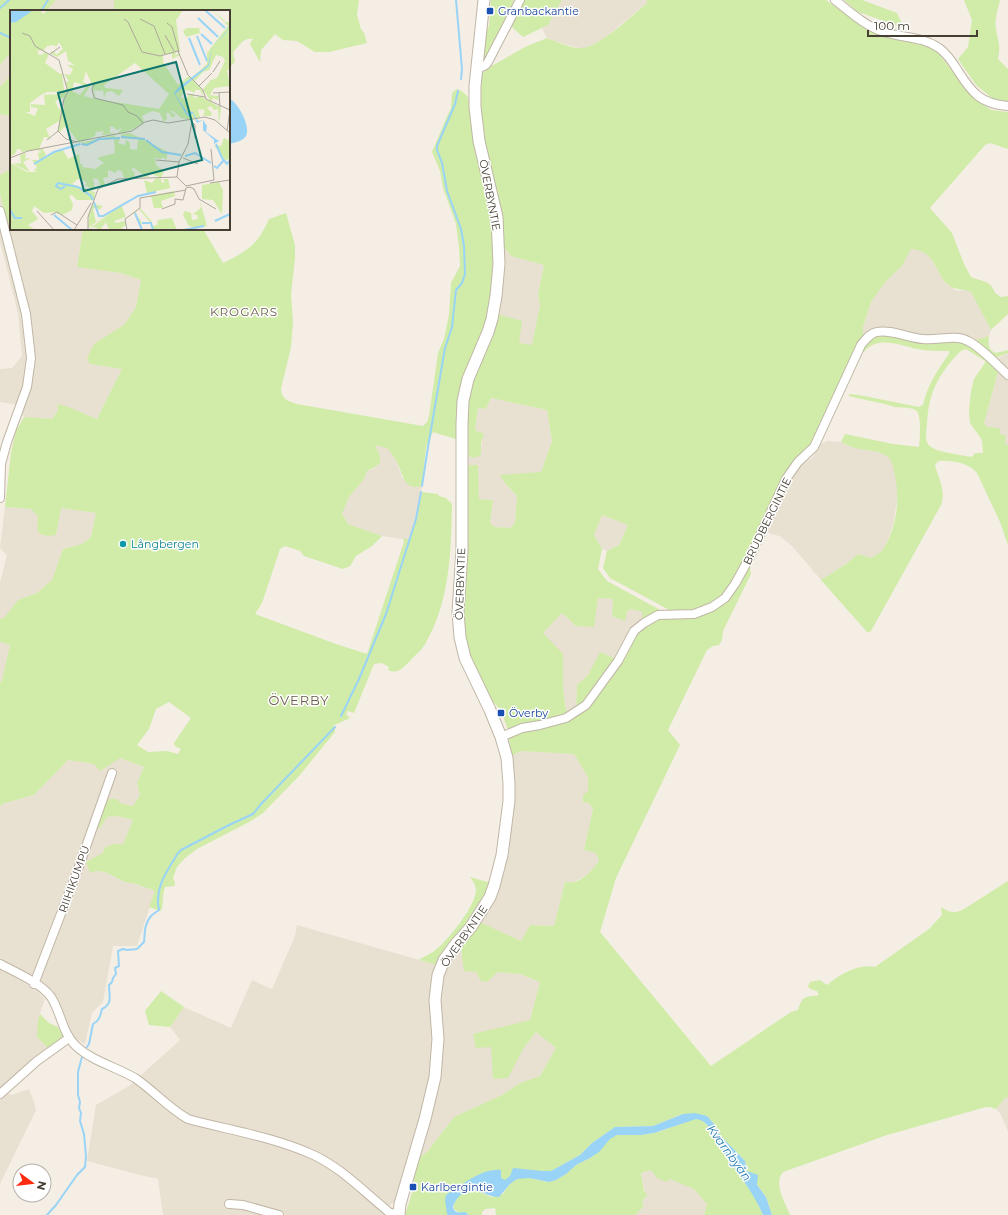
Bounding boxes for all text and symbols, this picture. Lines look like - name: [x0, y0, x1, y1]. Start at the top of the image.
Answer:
- place label: Granbackantie: [498, 4, 579, 18]
- marker: Granbackantie: [485, 6, 495, 16]
- inset map: [10, 10, 230, 230]
- scale bar: [868, 12, 977, 38]
- text: 100 m: [874, 18, 910, 33]
- street label: ÖVERBYNTIE: [476, 158, 504, 232]
- district label: KROGARS: [210, 304, 278, 319]
- street label: BRUDBERGINTIE: [740, 475, 794, 567]
- place label: Långbergen: [131, 537, 199, 551]
- marker: Långbergen: [118, 539, 128, 549]
- street label: ÖVERBYNTIE: [452, 548, 468, 620]
- district label: ÖVERBY: [268, 692, 330, 708]
- place label: Överby: [509, 706, 548, 720]
- marker: Överby: [496, 708, 506, 718]
- street label: RIIHIKUMPU: [55, 844, 93, 914]
- street label: ÖVERBYNTIE: [438, 902, 490, 970]
- water label: Kvarnbyån: [704, 1122, 755, 1184]
- north arrow: [12, 1163, 52, 1203]
- text: N: [34, 1179, 50, 1192]
- place label: Karlbergintie: [421, 1180, 493, 1194]
- marker: Karlbergintie: [408, 1182, 418, 1192]

